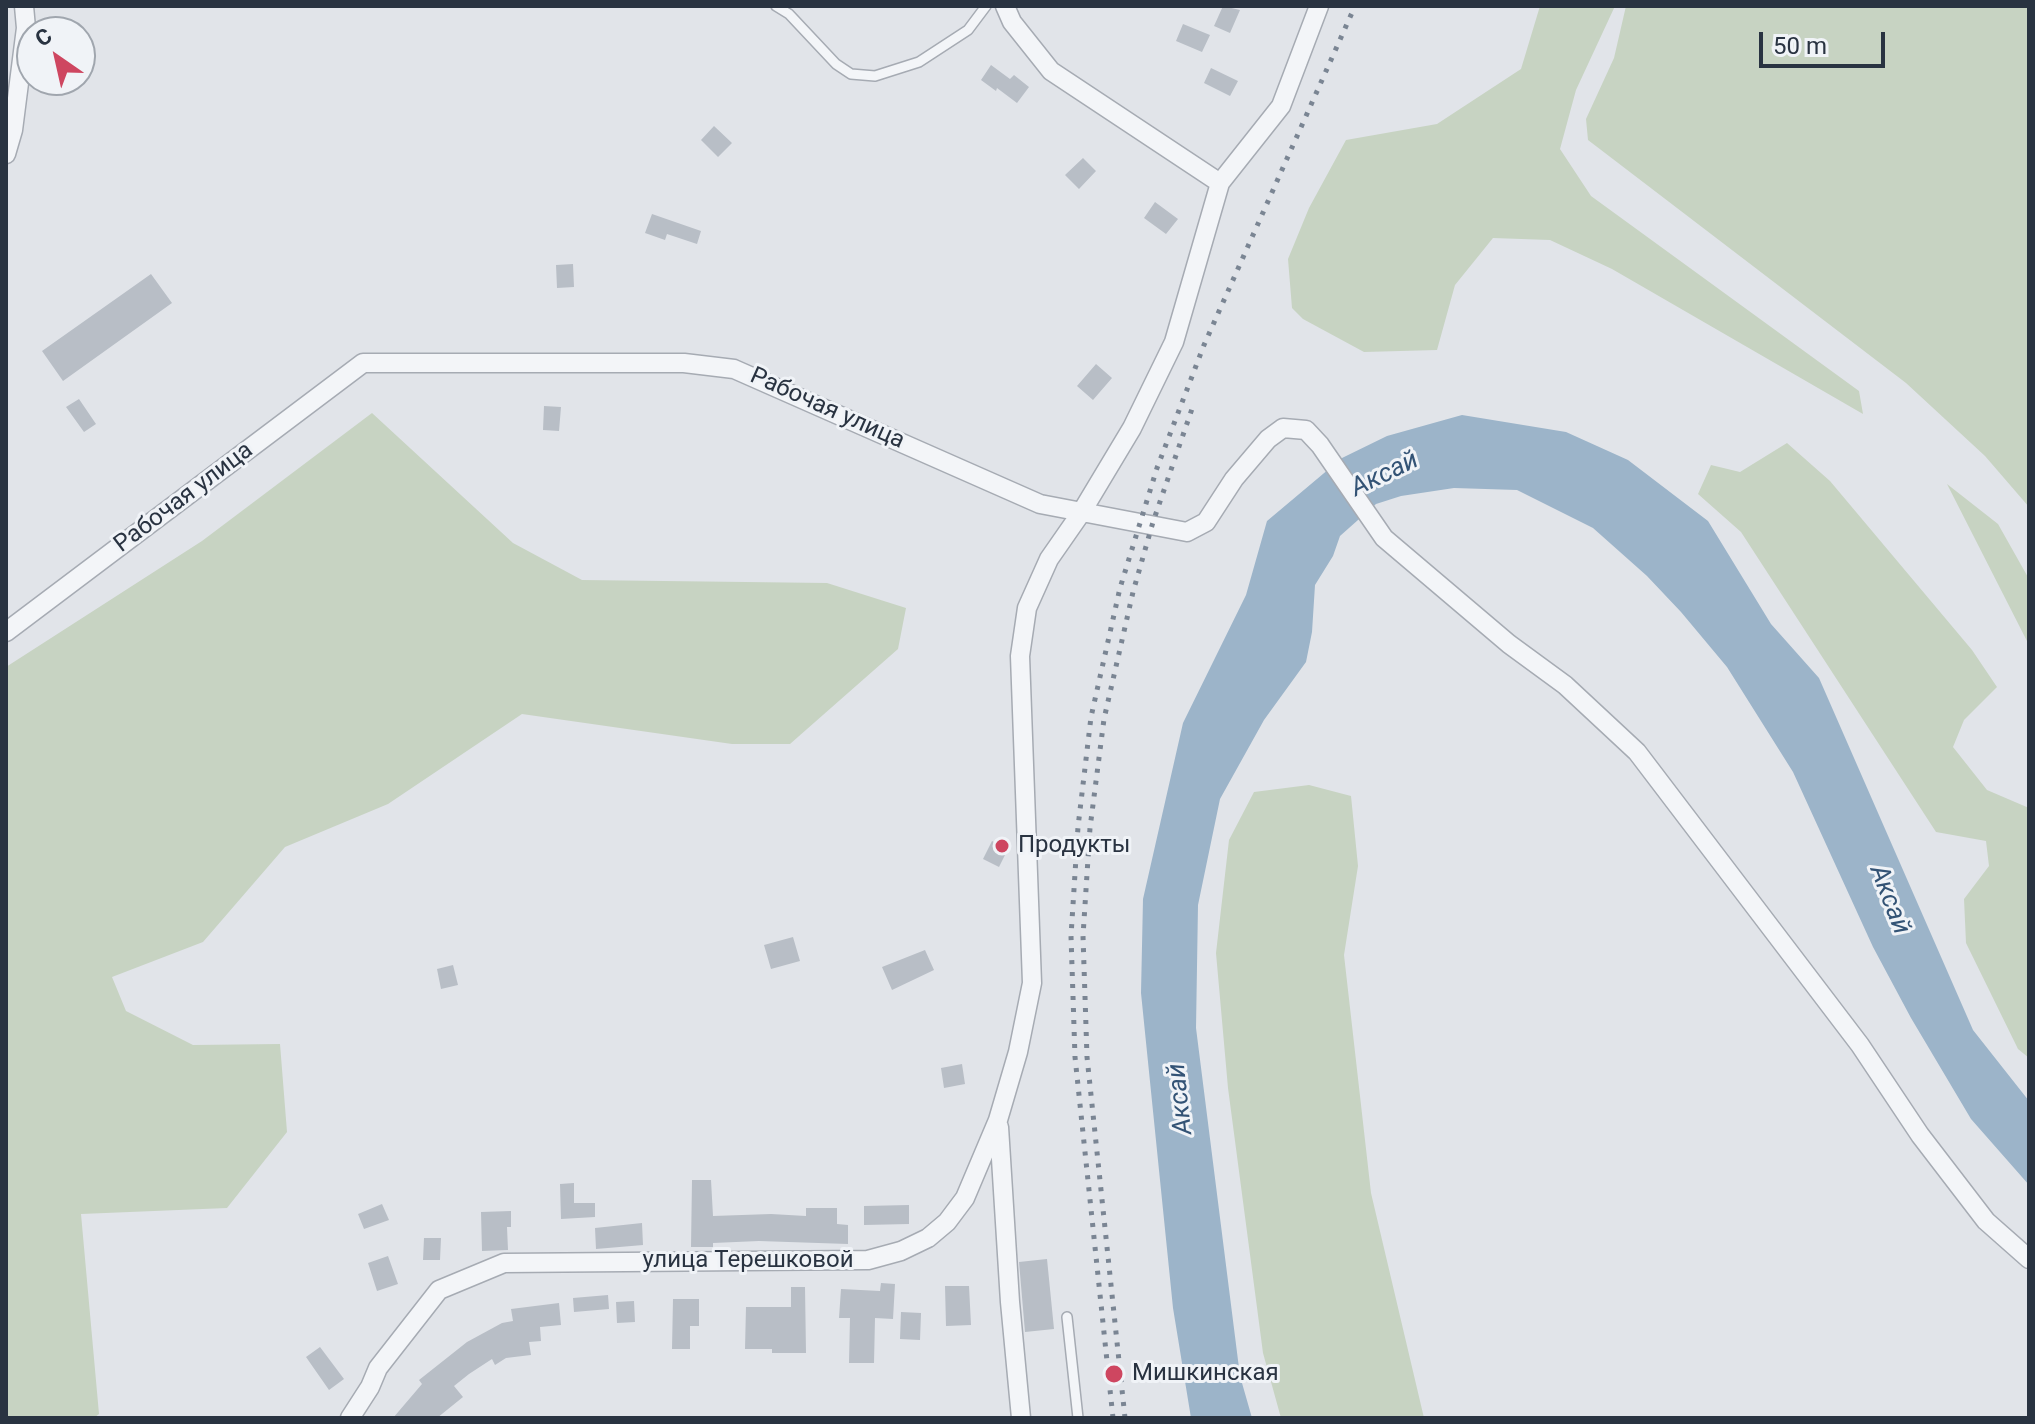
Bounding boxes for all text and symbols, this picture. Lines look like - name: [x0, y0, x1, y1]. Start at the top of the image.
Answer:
- north arrow: [16, 16, 96, 96]
- scale bar: [1763, 16, 1889, 66]
- text: С: [30, 23, 56, 52]
- text: 50 m: [1773, 32, 1827, 60]
- street label: Рабочая улица: [745, 362, 909, 456]
- street label: Рабочая улица: [109, 437, 259, 559]
- water label: Аксай: [1346, 445, 1424, 505]
- place label: Продукты: [1018, 832, 1130, 860]
- marker: Продукты: [993, 837, 1011, 855]
- water label: Аксай: [1862, 861, 1916, 939]
- water label: Аксай: [1162, 1062, 1200, 1136]
- street label: улица Терешковой: [642, 1247, 854, 1275]
- place label: Мишкинская: [1132, 1360, 1279, 1388]
- marker: Мишкинская: [1103, 1363, 1125, 1385]

